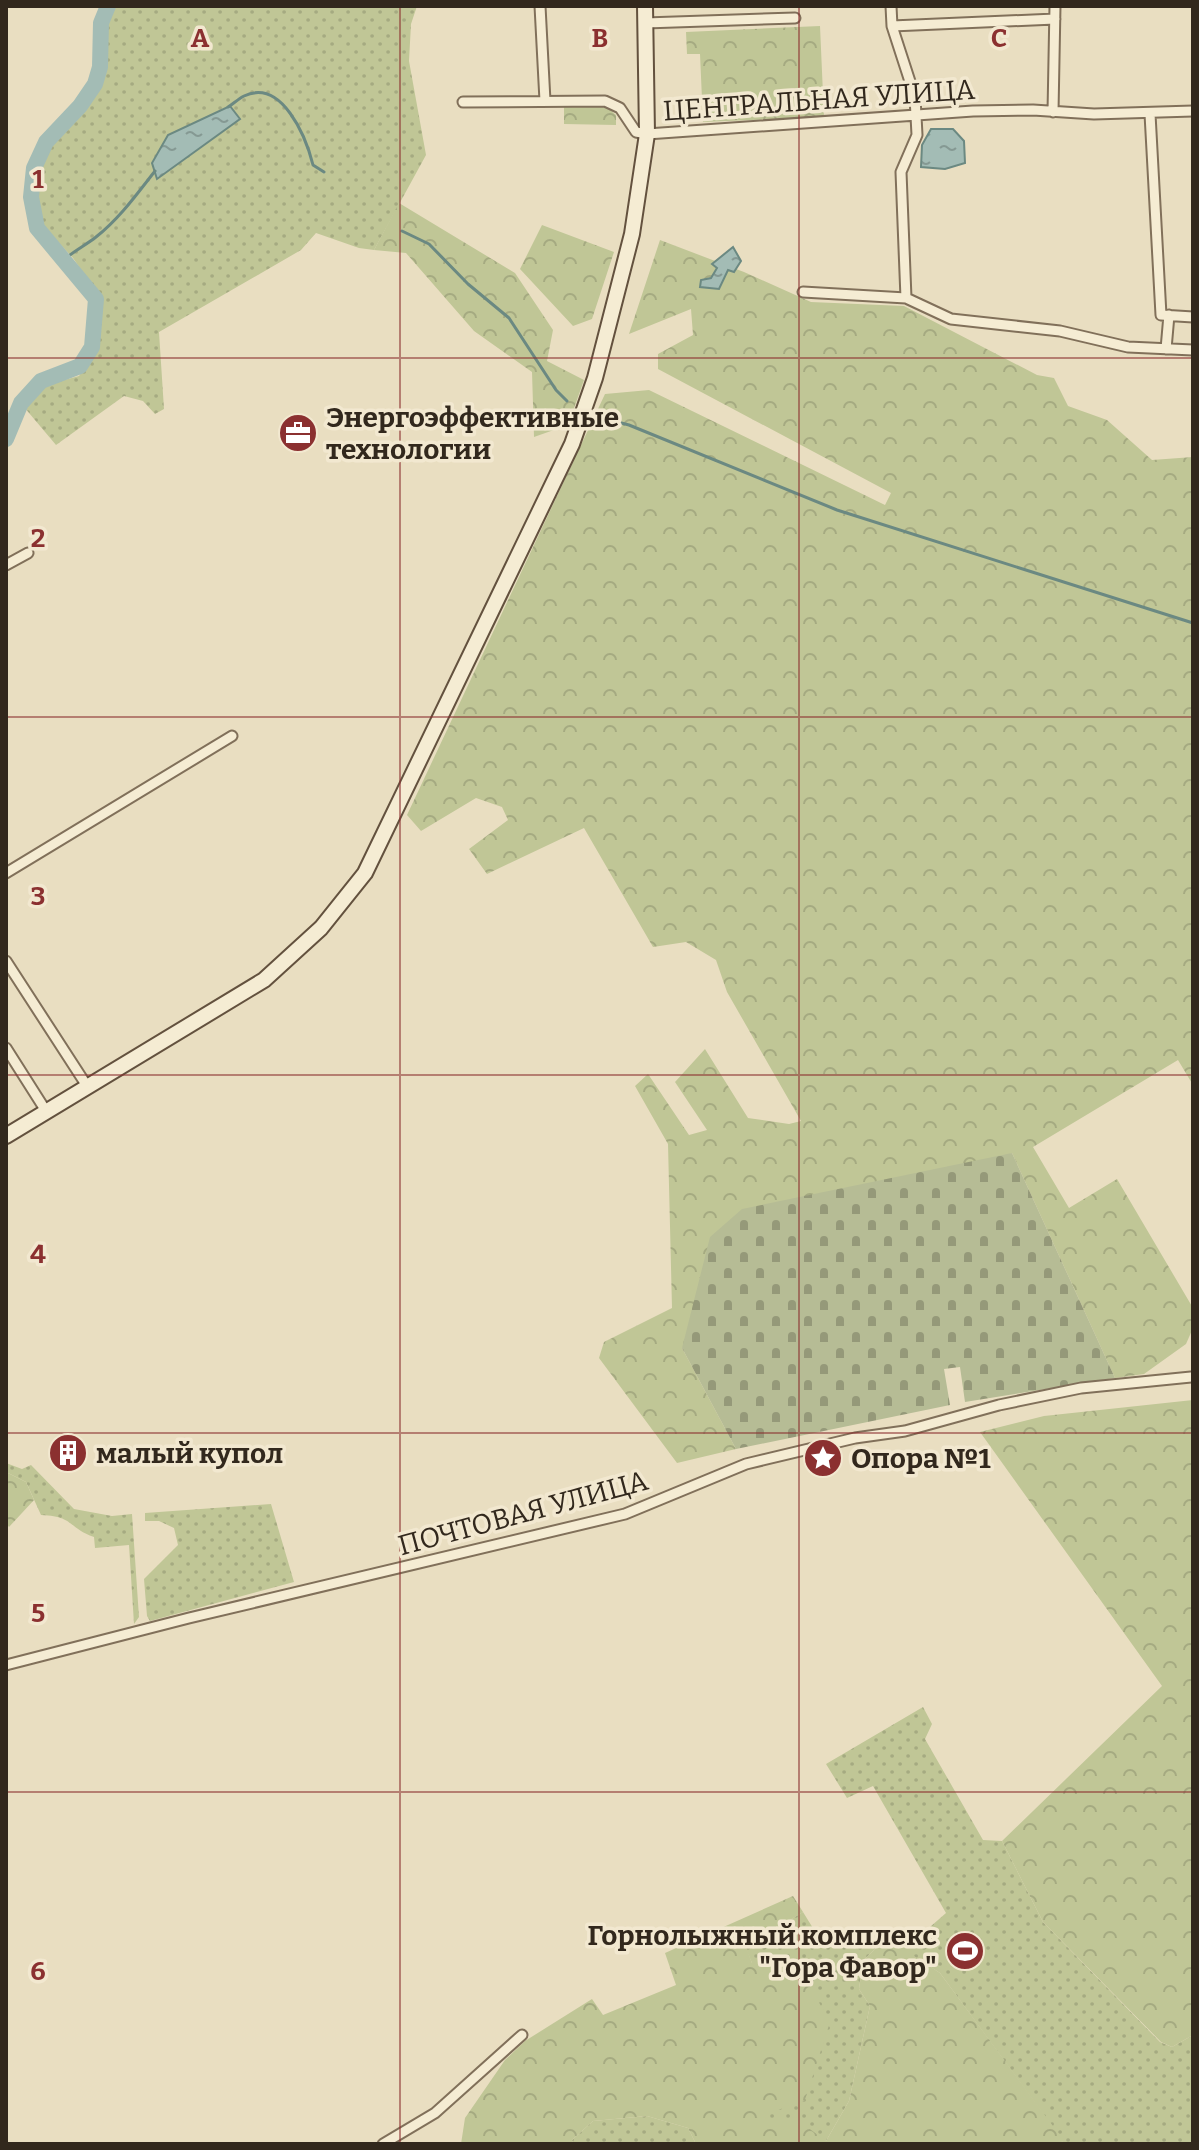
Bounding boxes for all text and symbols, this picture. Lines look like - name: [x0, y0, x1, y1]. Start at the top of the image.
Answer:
- text: A: [191, 23, 210, 54]
- text: B: [592, 23, 608, 54]
- text: C: [991, 23, 1007, 54]
- street label: ЦЕНТРАЛЬНАЯ УЛИЦА: [662, 73, 976, 127]
- text: 1: [32, 164, 44, 195]
- place label: Энергоэффективные технологии: [326, 401, 619, 466]
- office icon: Энергоэффективные технологии: [277, 412, 319, 454]
- text: 2: [31, 523, 45, 554]
- text: 3: [31, 881, 45, 912]
- text: 4: [30, 1239, 46, 1270]
- building icon: малый купол: [47, 1432, 89, 1474]
- place label: малый купол: [96, 1437, 283, 1470]
- place icon: Опора №1: [802, 1437, 844, 1479]
- place label: Опора №1: [851, 1442, 991, 1475]
- street label: ПОЧТОВАЯ УЛИЦА: [394, 1464, 652, 1562]
- text: 5: [31, 1598, 45, 1629]
- place label: Горнолыжный комплекс "Гора Фавор": [587, 1919, 937, 1984]
- sports icon: Горнолыжный комплекс "Гора Фавор": [944, 1930, 986, 1972]
- text: 6: [30, 1956, 46, 1987]

